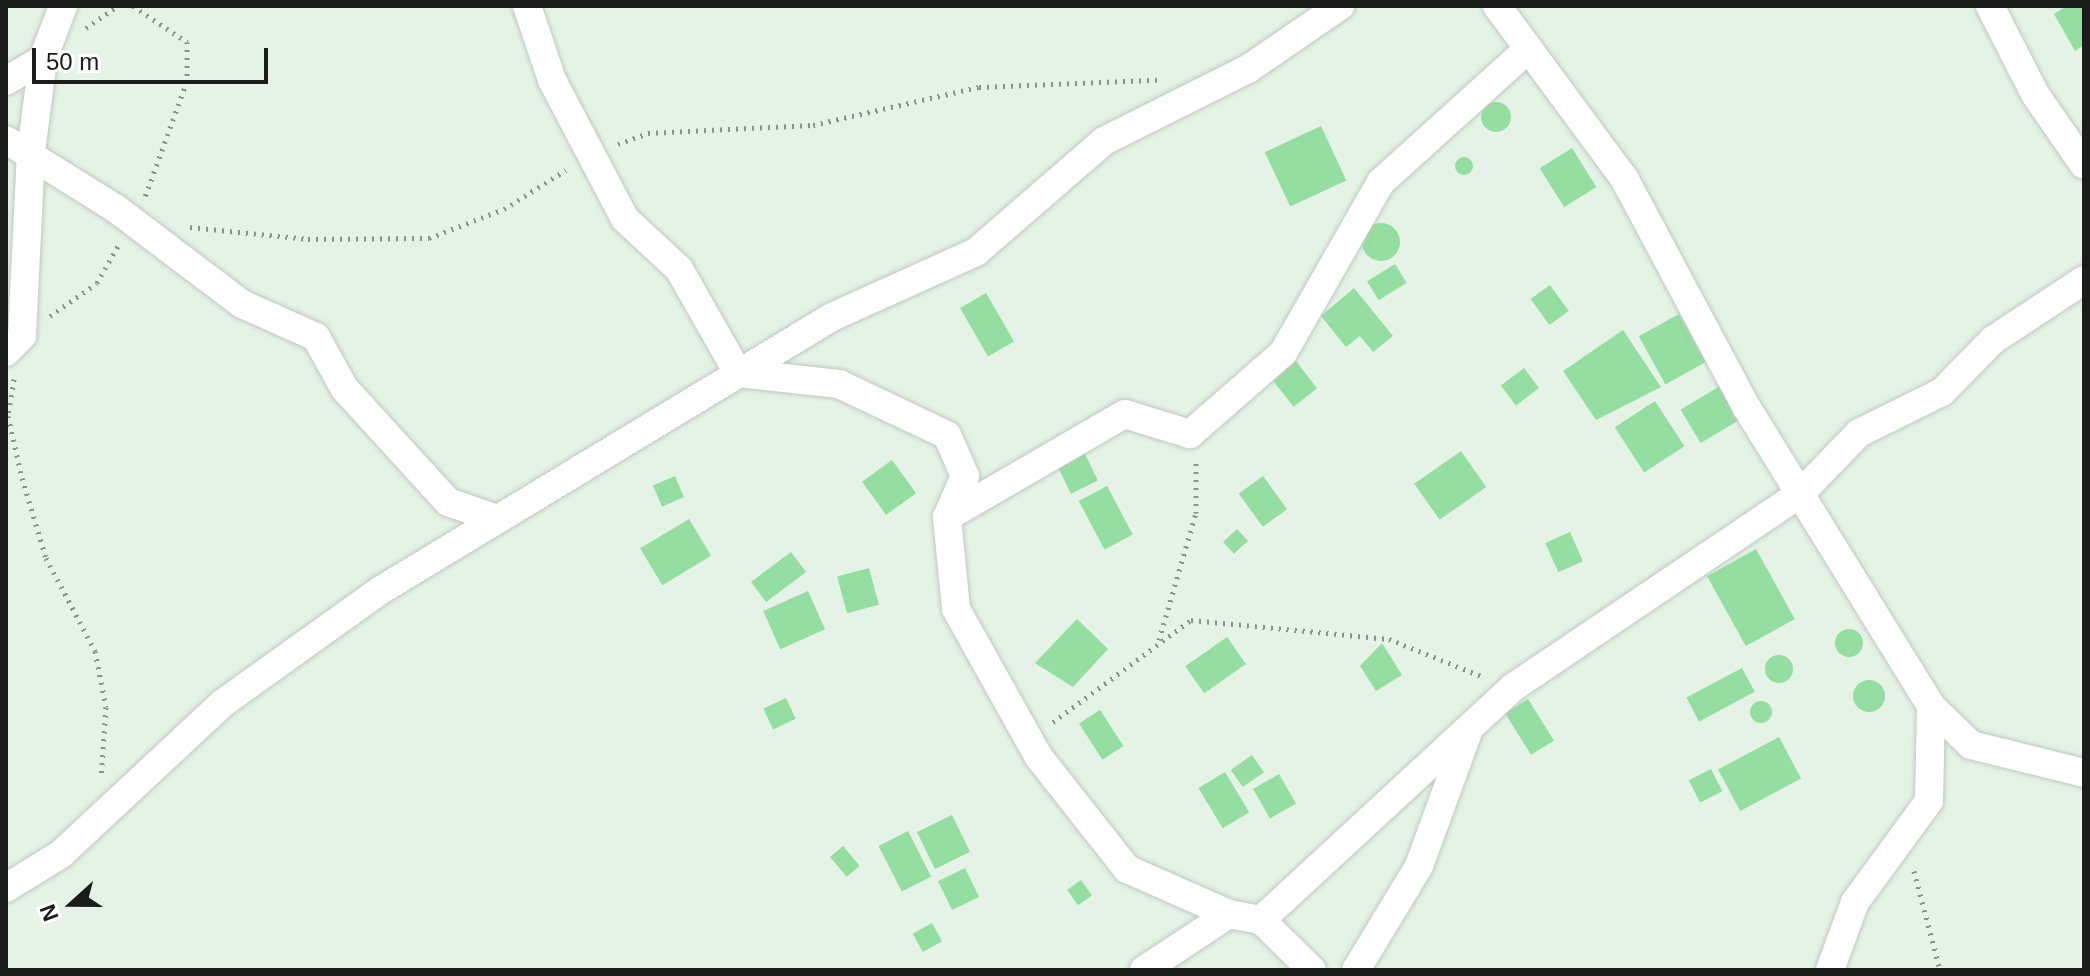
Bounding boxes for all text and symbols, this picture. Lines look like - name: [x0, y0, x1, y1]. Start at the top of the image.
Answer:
- scale bar: [36, 32, 272, 82]
- text: 50 m: [46, 48, 99, 75]
- north arrow: [32, 864, 112, 944]
- text: N: [35, 901, 64, 925]

